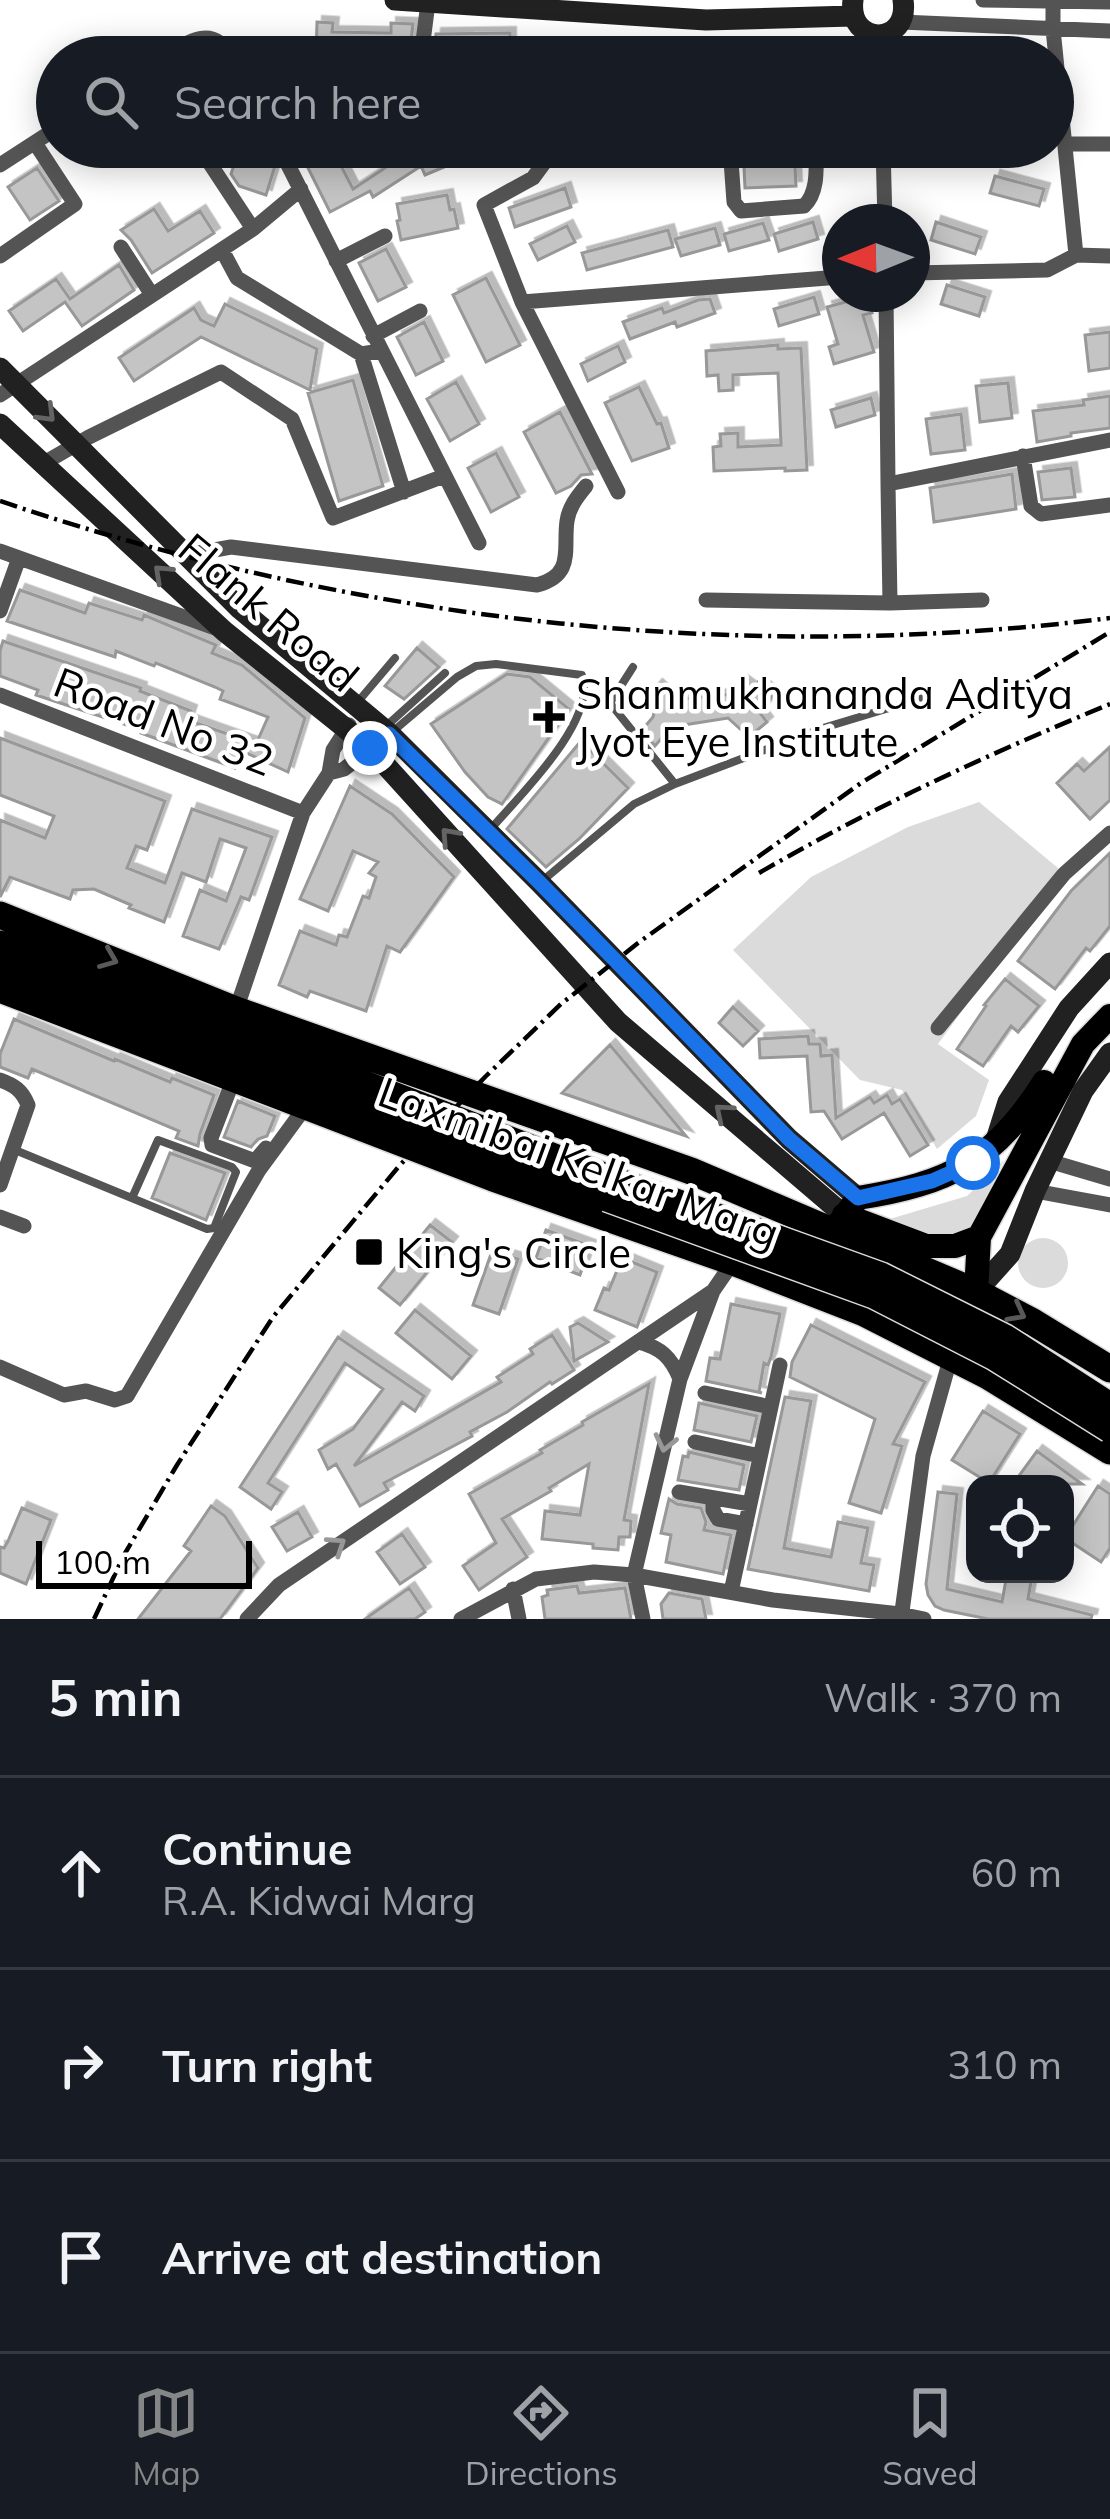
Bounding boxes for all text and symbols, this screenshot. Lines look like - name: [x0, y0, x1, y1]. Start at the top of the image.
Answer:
- search box: [36, 36, 1074, 168]
- icon: search: [78, 69, 144, 135]
- text: Search here: [174, 74, 421, 130]
- north arrow: [822, 204, 930, 312]
- one-way arrow: [33, 400, 55, 422]
- street label: Flank Road: [168, 521, 370, 703]
- one-way arrow: [154, 566, 175, 587]
- street label: Road No 32: [47, 655, 281, 787]
- place label: Shanmukhananda Aditya Jyot Eye Institute: [576, 667, 1073, 768]
- marker: Shanmukhananda Aditya Jyot Eye Institute: [533, 701, 565, 733]
- route end: [343, 721, 397, 775]
- one-way arrow: [442, 828, 463, 849]
- one-way arrow: [97, 945, 118, 969]
- street label: Laxmibai Kelkar Marg: [372, 1065, 786, 1259]
- one-way arrow: [715, 1104, 737, 1126]
- route start: [946, 1136, 1000, 1190]
- place label: King's Circle: [396, 1226, 631, 1279]
- marker: King's Circle: [353, 1236, 385, 1268]
- one-way arrow: [1004, 1299, 1025, 1322]
- one-way arrow: [654, 1432, 679, 1452]
- map controls: [966, 1475, 1074, 1583]
- button: locate: [966, 1475, 1074, 1583]
- scale bar: [36, 1535, 252, 1588]
- one-way arrow: [324, 1538, 346, 1560]
- text: 100 m: [54, 1541, 151, 1582]
- text: 5 min: [48, 1665, 183, 1729]
- text: Walk · 370 m: [824, 1673, 1062, 1722]
- text: Continue: [162, 1820, 352, 1876]
- icon: ahead: [48, 1840, 114, 1906]
- text: 60 m: [971, 1848, 1062, 1897]
- text: R.A. Kidwai Marg: [162, 1876, 476, 1925]
- icon: right: [48, 2032, 114, 2098]
- text: Turn right: [162, 2037, 372, 2093]
- text: 310 m: [947, 2040, 1062, 2089]
- icon: arrive: [48, 2224, 114, 2290]
- text: Arrive at destination: [162, 2229, 602, 2285]
- tab: Map: [132, 2380, 200, 2493]
- tab: Directions: [465, 2380, 618, 2493]
- tab: Saved: [882, 2380, 978, 2493]

